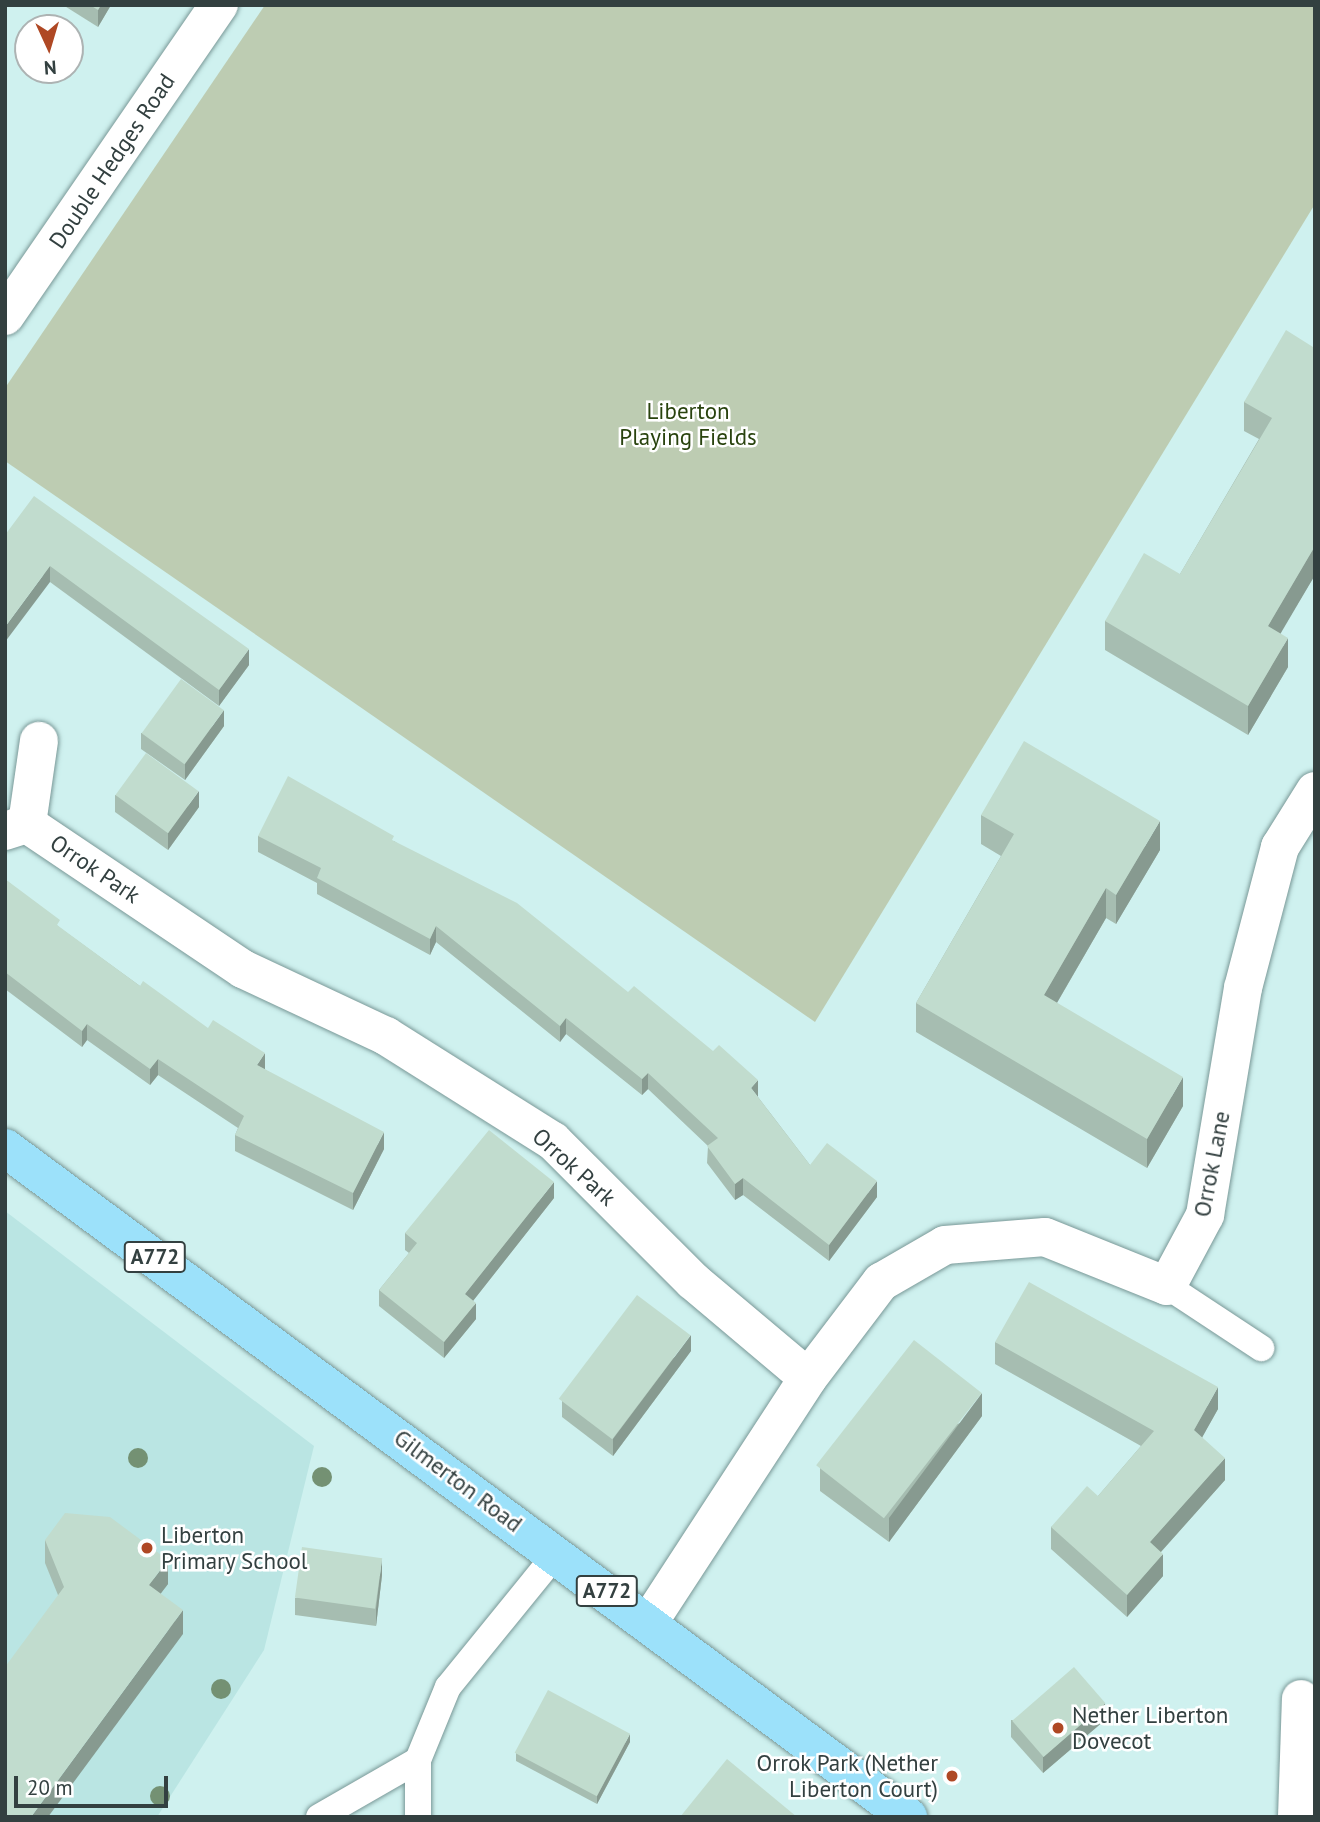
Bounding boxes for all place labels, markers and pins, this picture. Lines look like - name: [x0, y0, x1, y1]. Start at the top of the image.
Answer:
- place label: Liberton Primary School: [161, 1521, 308, 1575]
- marker: Liberton Primary School: [139, 1540, 155, 1556]
- place label: Nether Liberton Dovecot: [1072, 1701, 1228, 1755]
- marker: Nether Liberton Dovecot: [1050, 1720, 1066, 1736]
- place label: Orrok Park (Nether Liberton Court): [755, 1749, 938, 1803]
- marker: Orrok Park (Nether Liberton Court): [944, 1768, 960, 1784]

